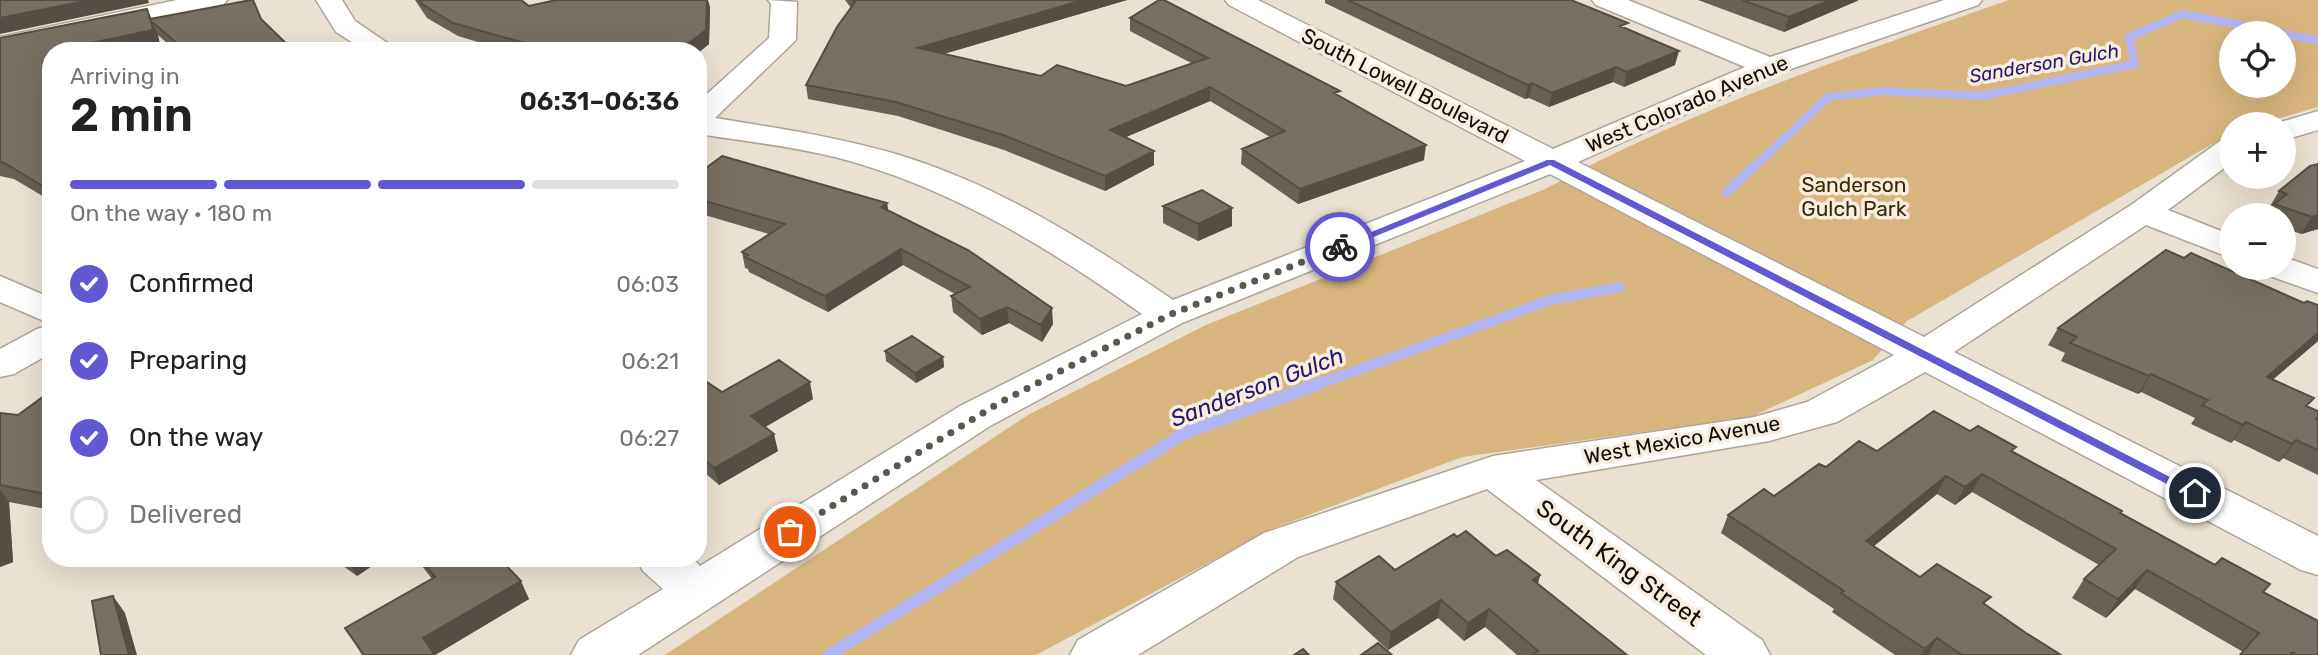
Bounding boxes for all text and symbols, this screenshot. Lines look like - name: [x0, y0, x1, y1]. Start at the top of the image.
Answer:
- map controls: [2219, 21, 2296, 280]
- button: locate: [2219, 21, 2296, 98]
- street label: South Lowell Boulevard: [1297, 22, 1513, 149]
- water label: Sanderson Gulch: [1968, 39, 2121, 88]
- street label: West Colorado Avenue: [1582, 50, 1792, 158]
- text: Arriving in: [70, 62, 180, 90]
- text: 06:31–06:36: [519, 86, 679, 117]
- text: 2 min: [70, 88, 193, 143]
- button: +: [2219, 112, 2296, 189]
- park label: Sanderson Gulch Park: [1801, 172, 1907, 221]
- text: On the way · 180 m: [70, 199, 272, 227]
- button: −: [2219, 203, 2296, 280]
- courier: [1305, 212, 1375, 282]
- icon: bike: [1321, 228, 1359, 266]
- icon: check: [70, 265, 108, 303]
- text: Confirmed: [129, 268, 254, 299]
- text: 06:03: [616, 270, 679, 298]
- water label: Sanderson Gulch: [1166, 341, 1348, 433]
- icon: check: [70, 342, 108, 380]
- text: Preparing: [129, 345, 247, 376]
- text: 06:21: [621, 347, 679, 375]
- street label: West Mexico Avenue: [1582, 410, 1782, 469]
- icon: check: [70, 419, 108, 457]
- text: On the way: [129, 422, 263, 453]
- text: 06:27: [619, 424, 679, 452]
- pin: [2165, 463, 2225, 523]
- icon: home: [2176, 474, 2214, 512]
- street label: South King Street: [1531, 494, 1707, 632]
- text: Delivered: [129, 499, 242, 530]
- pin: [760, 502, 820, 562]
- icon: bag: [771, 513, 809, 551]

